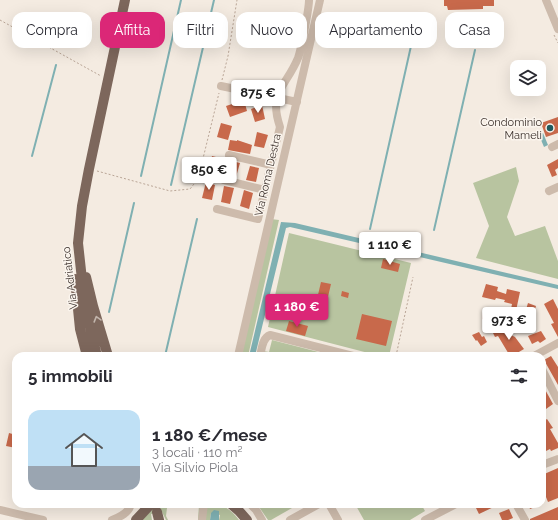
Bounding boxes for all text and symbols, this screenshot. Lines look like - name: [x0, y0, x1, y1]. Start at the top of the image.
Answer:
- chip: Compra: [12, 12, 92, 48]
- chip: Affitta: [100, 12, 165, 48]
- chip: Filtri: [173, 12, 228, 48]
- chip: Nuovo: [236, 12, 307, 48]
- chip: Appartamento: [315, 12, 437, 48]
- chip: Casa: [445, 12, 504, 48]
- map controls: [510, 60, 546, 96]
- button: layers: [510, 60, 546, 96]
- pin: 875 €: [230, 80, 286, 114]
- text: 875 €: [240, 85, 276, 100]
- place label: Condominio Mameli: [480, 116, 542, 142]
- marker: Condominio Mameli: [545, 123, 555, 133]
- street label: Via Roma Destra: [252, 132, 284, 218]
- pin: 850 €: [181, 157, 237, 191]
- text: 850 €: [191, 162, 227, 177]
- pin: 1 110 €: [353, 232, 427, 266]
- text: 1 110 €: [368, 237, 412, 252]
- street label: Via Adriatico: [60, 245, 80, 310]
- pin: 1 180 €: [260, 294, 334, 328]
- text: 1 180 €: [274, 299, 320, 314]
- pin: 973 €: [481, 307, 537, 341]
- text: 973 €: [491, 312, 527, 327]
- one-way arrow: [93, 315, 101, 322]
- icon: filters: [508, 365, 530, 387]
- text: 5 immobili: [28, 366, 113, 386]
- text: 1 180 €/mese: [152, 425, 267, 445]
- icon: home: [60, 426, 108, 474]
- icon: heart: [508, 439, 530, 461]
- text: 3 locali · 110 m²: [152, 445, 243, 460]
- text: Via Silvio Piola: [152, 460, 238, 475]

